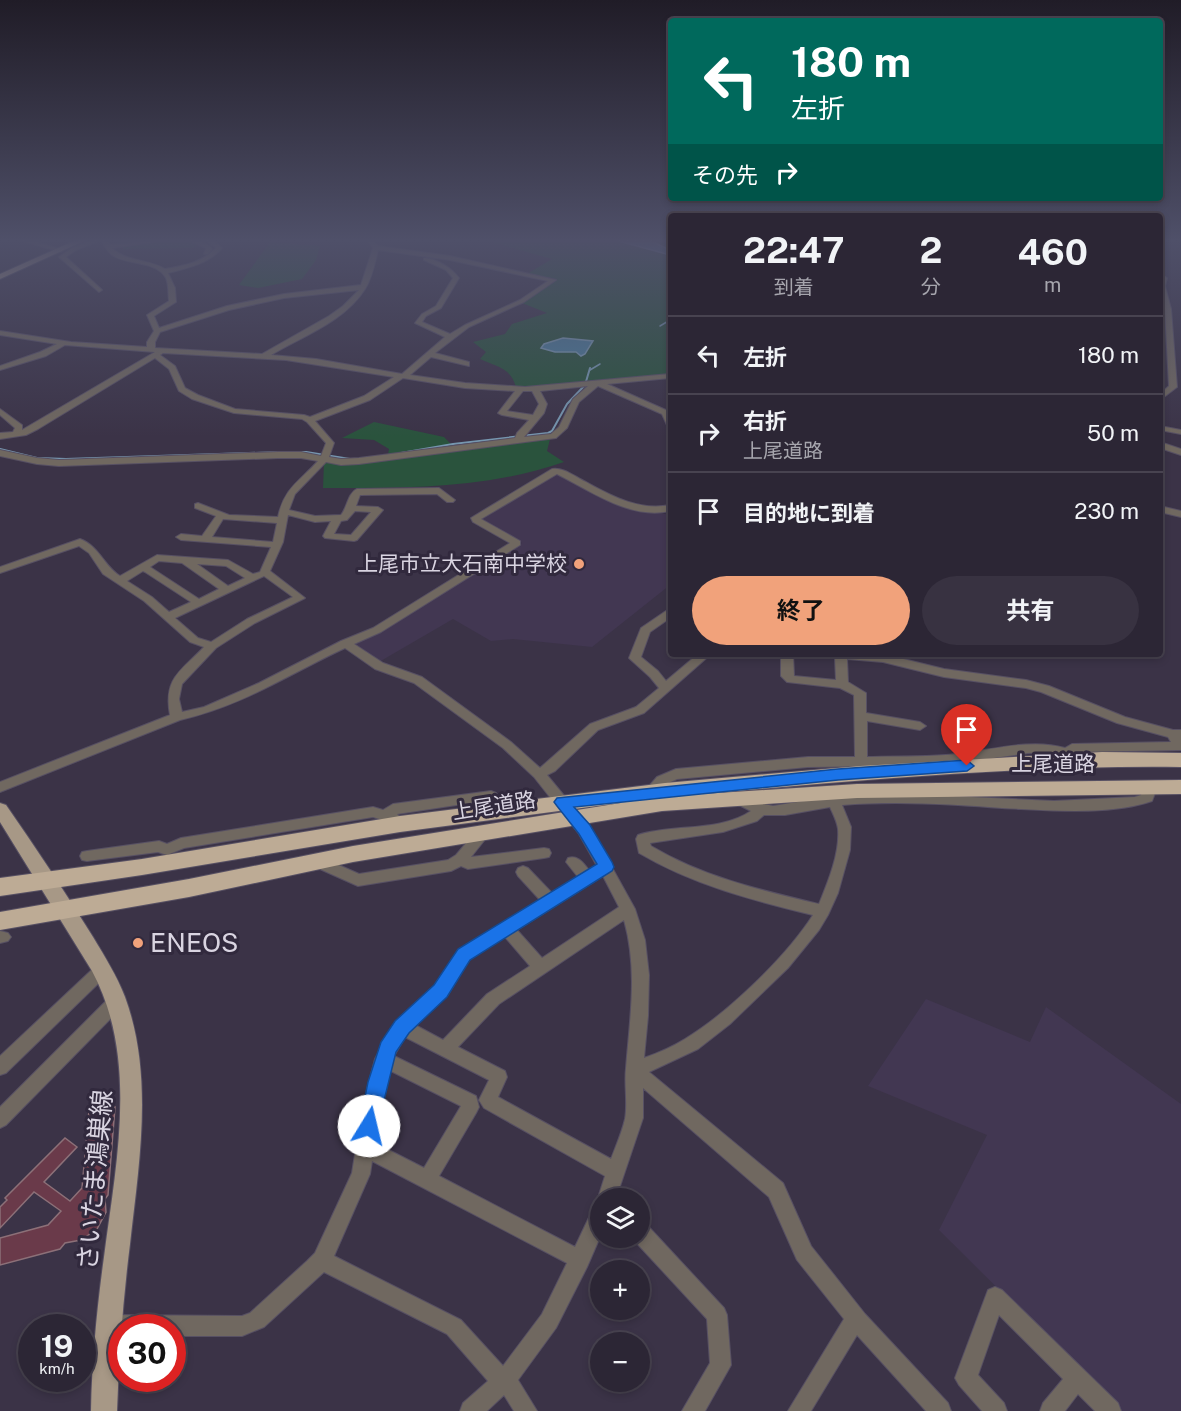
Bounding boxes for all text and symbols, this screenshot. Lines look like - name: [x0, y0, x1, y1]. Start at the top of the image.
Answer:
- text: 180 m: [791, 37, 911, 86]
- icon: left: [692, 42, 770, 120]
- text: 左折: [791, 92, 845, 124]
- icon: right: [770, 156, 803, 189]
- text: その先: [692, 162, 758, 188]
- text: 22:47: [743, 229, 845, 271]
- text: 2: [920, 229, 942, 271]
- text: 460: [1017, 231, 1088, 273]
- text: m: [1044, 273, 1061, 297]
- text: 到着: [774, 275, 814, 299]
- text: 分: [921, 275, 941, 299]
- icon: left: [692, 339, 725, 372]
- text: 180 m: [1078, 342, 1139, 368]
- text: 左折: [743, 344, 787, 370]
- text: 右折: [743, 408, 787, 434]
- icon: right: [692, 417, 725, 450]
- text: 50 m: [1087, 420, 1139, 446]
- text: 上尾道路: [743, 439, 823, 463]
- icon: arrive: [692, 495, 725, 528]
- text: 230 m: [1074, 498, 1139, 524]
- text: 目的地に到着: [743, 500, 875, 526]
- place label: 上尾市立大石南中学校: [357, 551, 567, 576]
- marker: 上尾市立大石南中学校: [572, 557, 586, 571]
- button: 終了: [692, 576, 910, 645]
- button: 共有: [922, 576, 1139, 645]
- pin: [941, 704, 992, 766]
- icon: arrive: [950, 713, 983, 746]
- street label: 上尾道路: [1011, 751, 1095, 776]
- street label: 上尾道路: [450, 787, 537, 824]
- place label: ENEOS: [150, 927, 238, 958]
- marker: ENEOS: [131, 936, 145, 950]
- street label: さいたま鴻巣線: [71, 1088, 118, 1272]
- position arrow: [337, 1094, 401, 1158]
- map controls: [590, 1188, 650, 1392]
- button: layers: [590, 1188, 650, 1248]
- button: +: [590, 1260, 650, 1320]
- speed limit sign: 30: [108, 1314, 186, 1392]
- text: 19: [41, 1328, 73, 1364]
- button: −: [590, 1332, 650, 1392]
- text: km/h: [39, 1360, 75, 1377]

